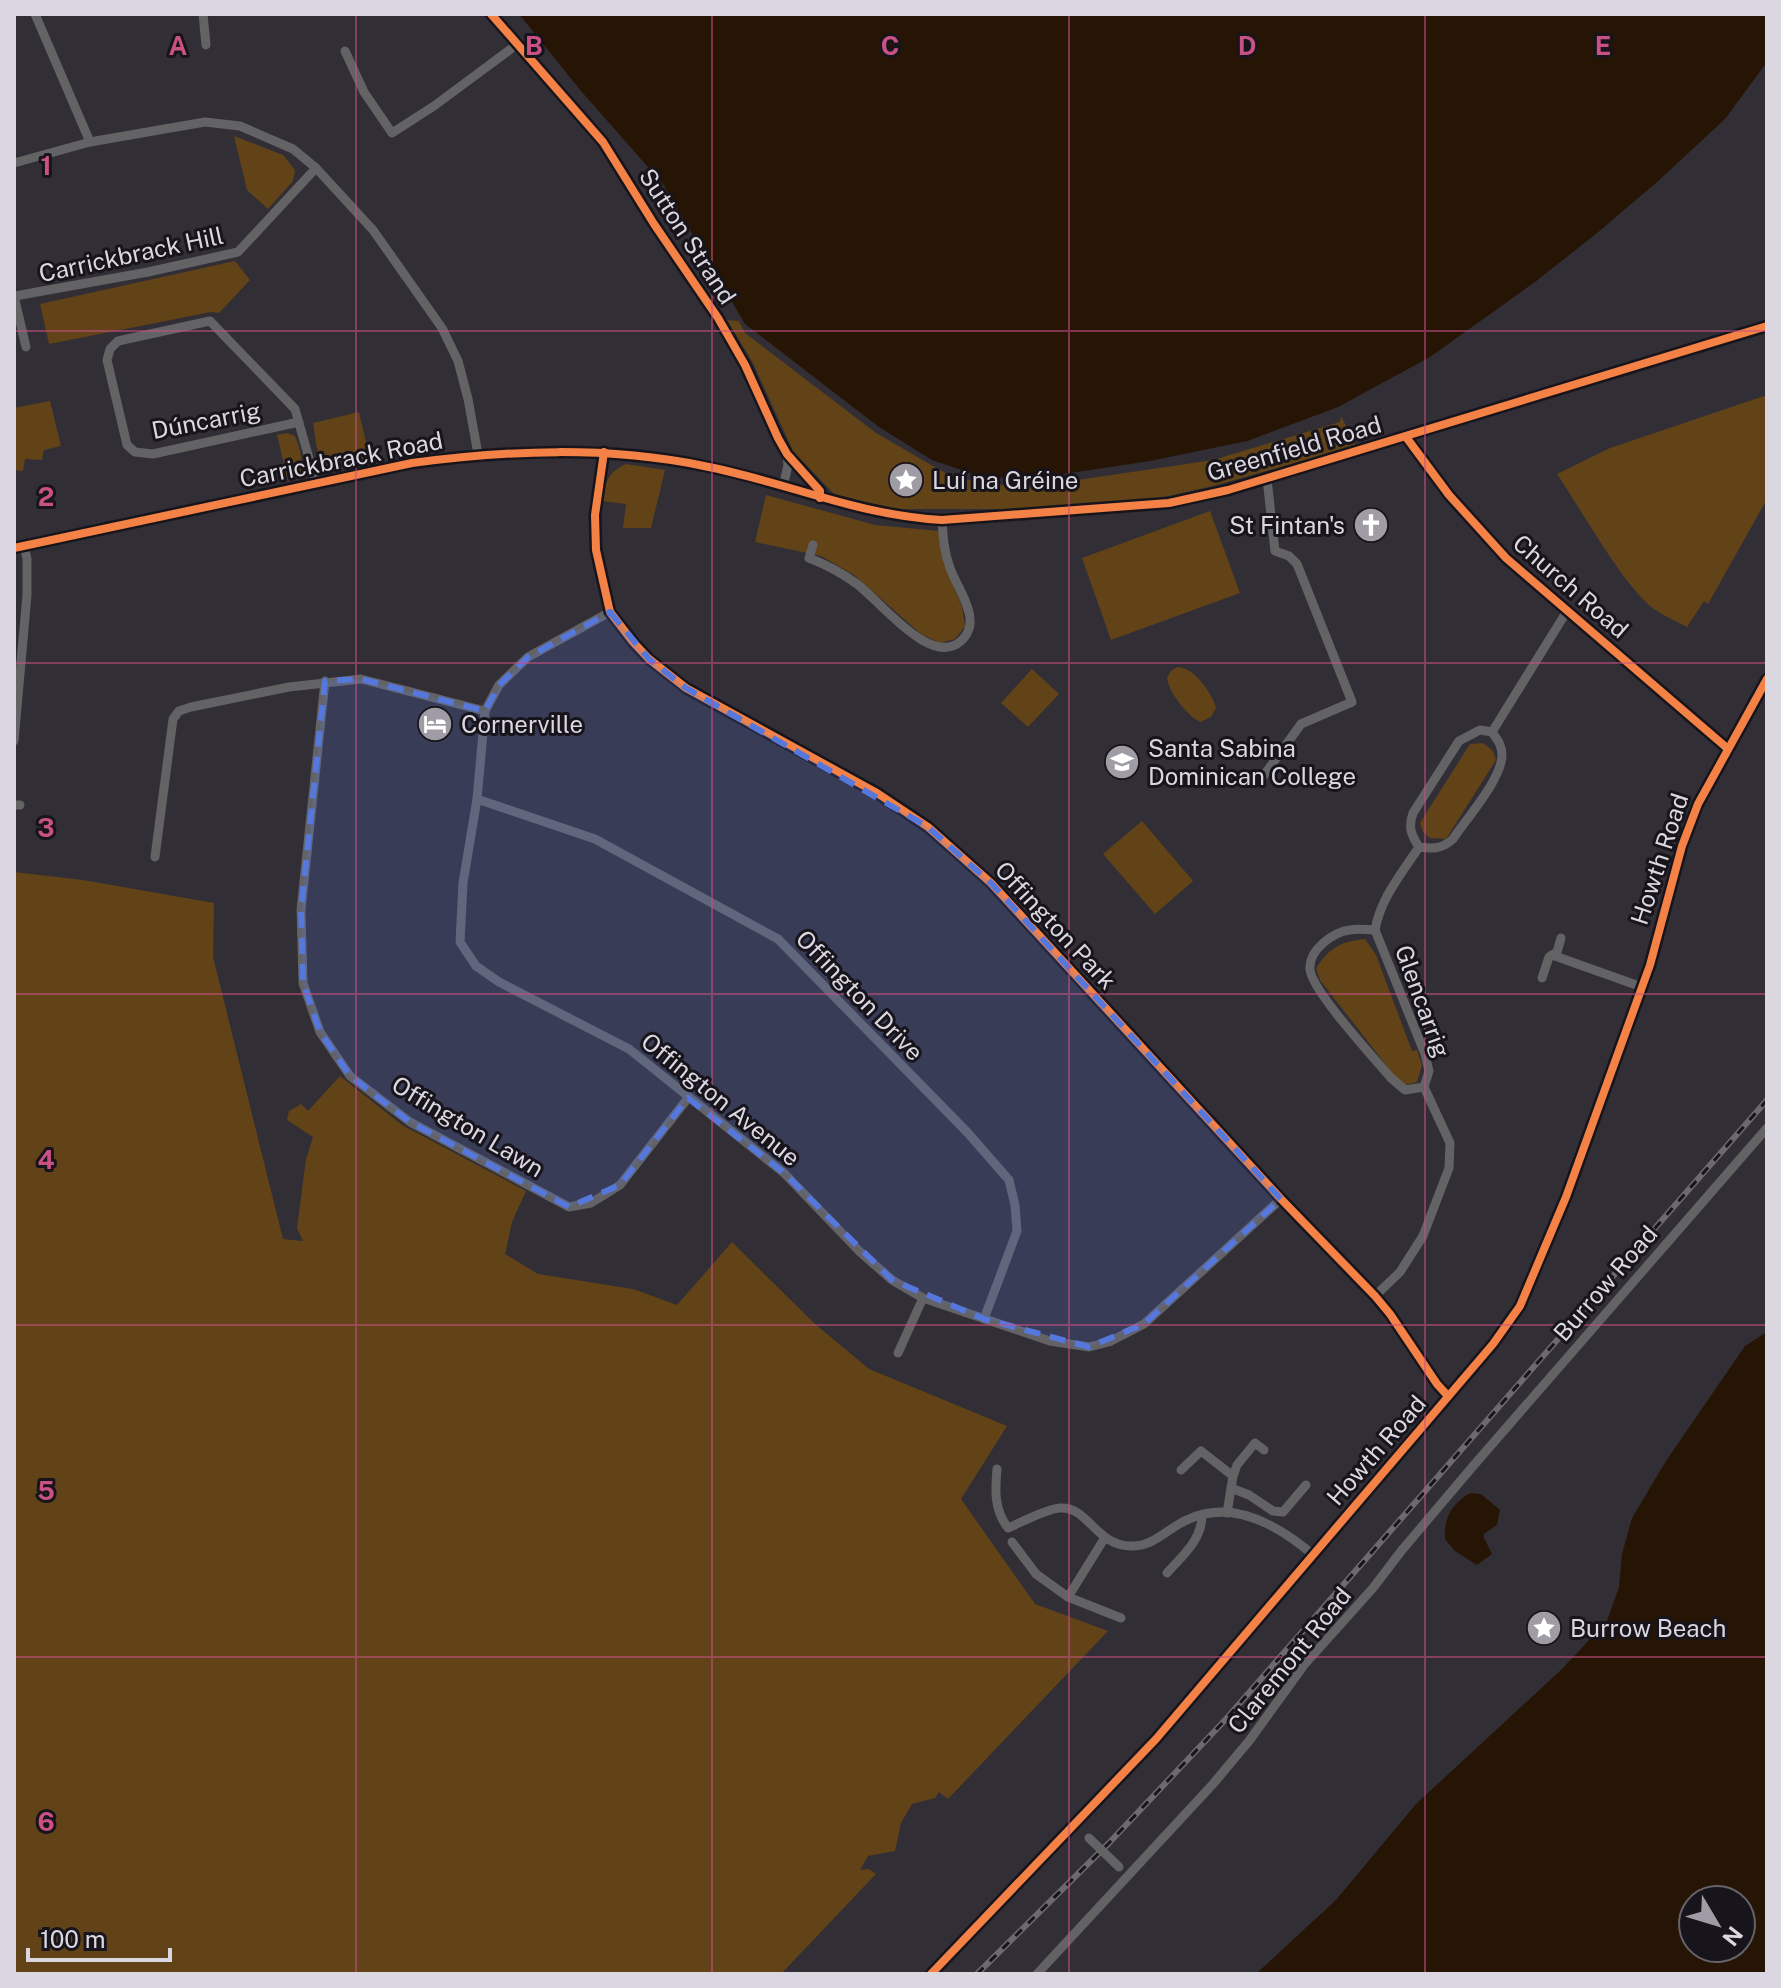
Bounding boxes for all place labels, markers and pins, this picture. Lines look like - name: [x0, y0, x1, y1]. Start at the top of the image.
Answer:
- place icon: Luí na Gréine: [887, 461, 925, 499]
- place label: Luí na Gréine: [932, 466, 1078, 494]
- church icon: St Fintan's: [1352, 506, 1390, 544]
- place label: St Fintan's: [1229, 511, 1345, 539]
- hotel icon: Cornerville: [416, 705, 454, 743]
- place label: Cornerville: [461, 710, 583, 738]
- place label: Santa Sabina Dominican College: [1148, 734, 1356, 790]
- school or university icon: Santa Sabina Dominican College: [1103, 743, 1141, 781]
- place icon: Burrow Beach: [1525, 1609, 1563, 1647]
- place label: Burrow Beach: [1570, 1614, 1726, 1642]

